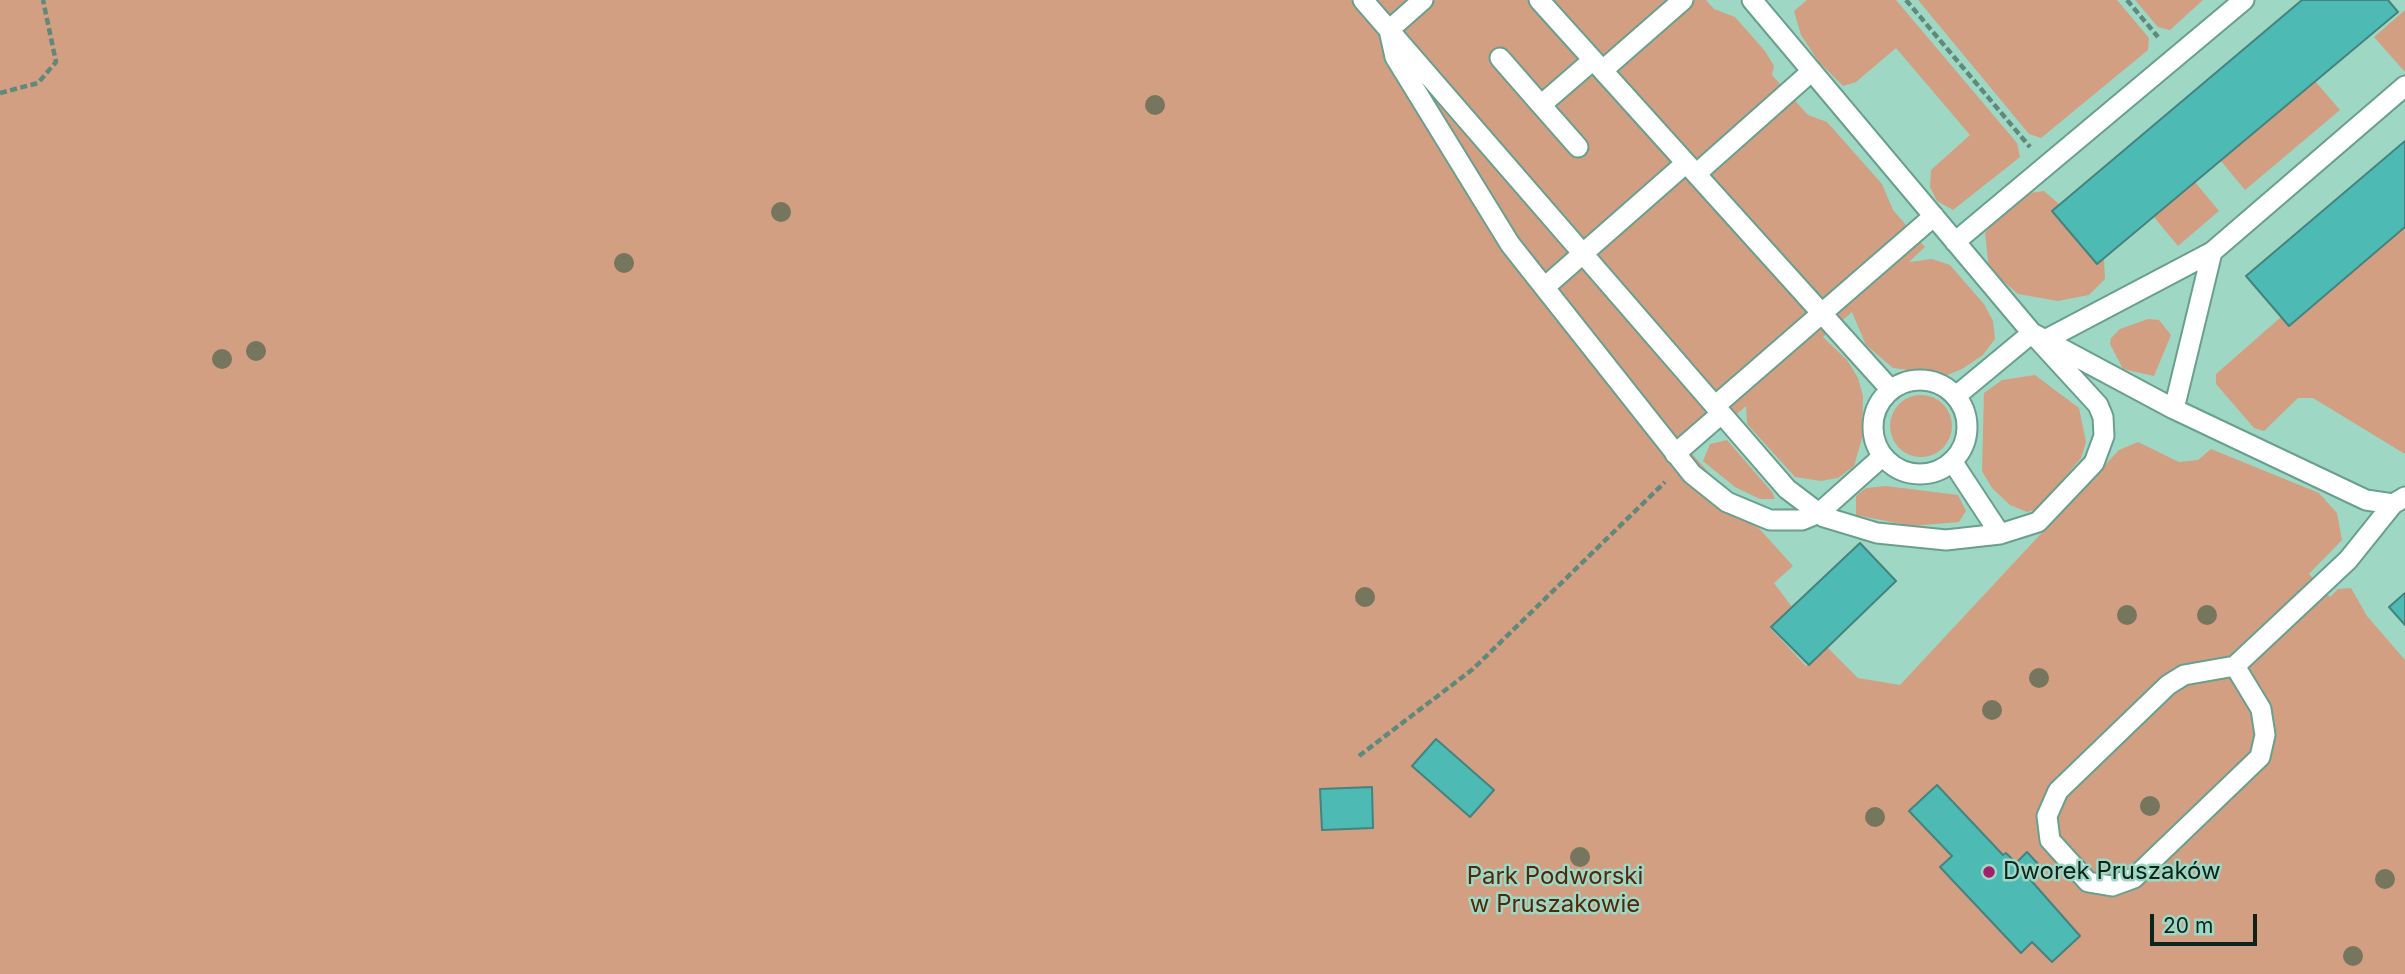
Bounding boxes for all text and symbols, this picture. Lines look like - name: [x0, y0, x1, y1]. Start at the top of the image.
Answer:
- place label: Dworek Pruszaków: [2003, 858, 2221, 886]
- park label: Park Podworski w Pruszakowie: [1467, 863, 1643, 919]
- marker: Dworek Pruszaków: [1981, 864, 1997, 880]
- scale bar: [2153, 900, 2260, 944]
- text: 20 m: [2163, 913, 2213, 938]

